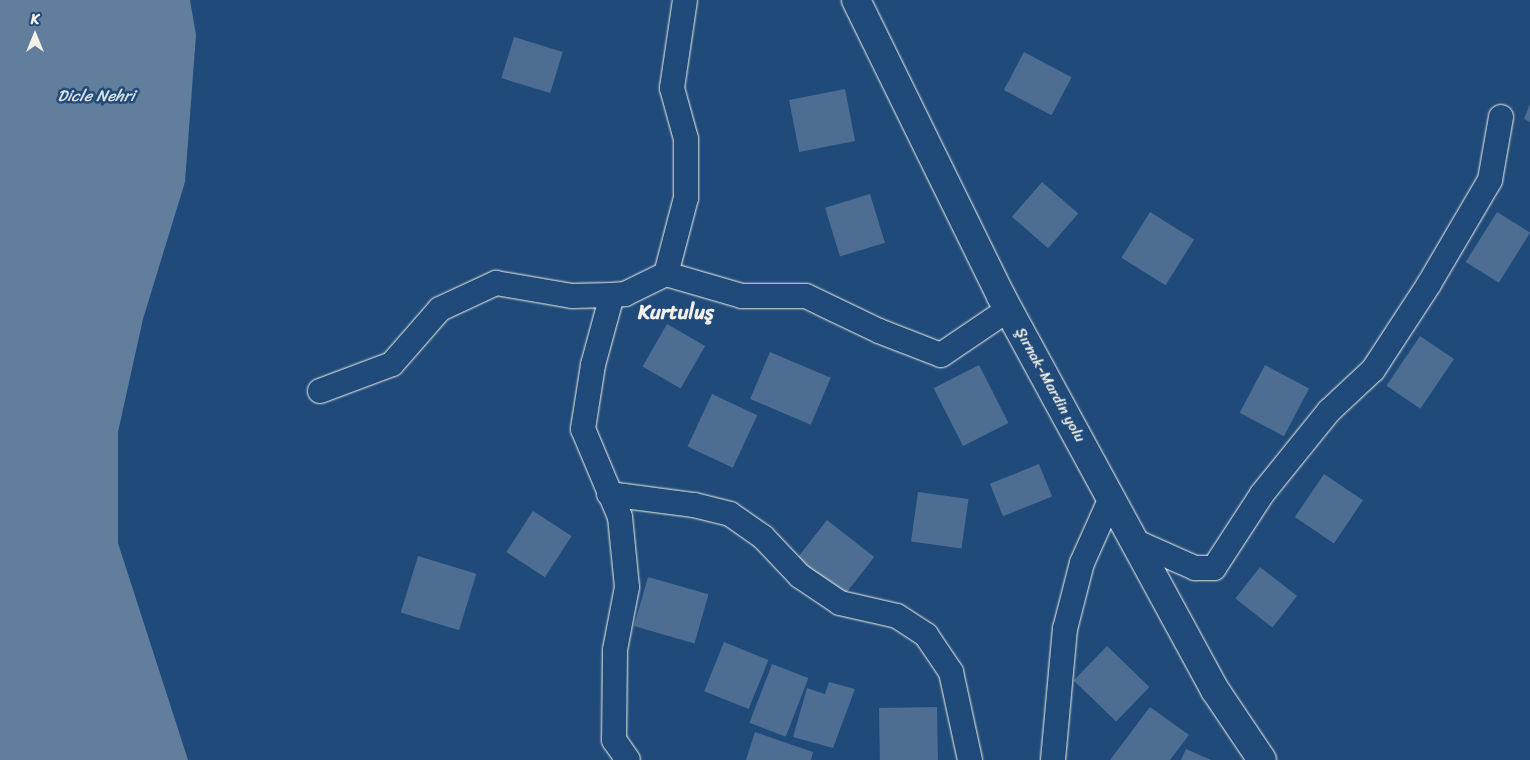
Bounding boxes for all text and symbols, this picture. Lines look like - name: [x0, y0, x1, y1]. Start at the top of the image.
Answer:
- text: K: [31, 7, 39, 32]
- north arrow: [10, 10, 60, 60]
- water label: Dicle Nehri: [57, 86, 135, 106]
- district label: Kurtuluş: [638, 300, 714, 324]
- street label: Şırnak-Mardin yolu: [1011, 325, 1089, 445]

